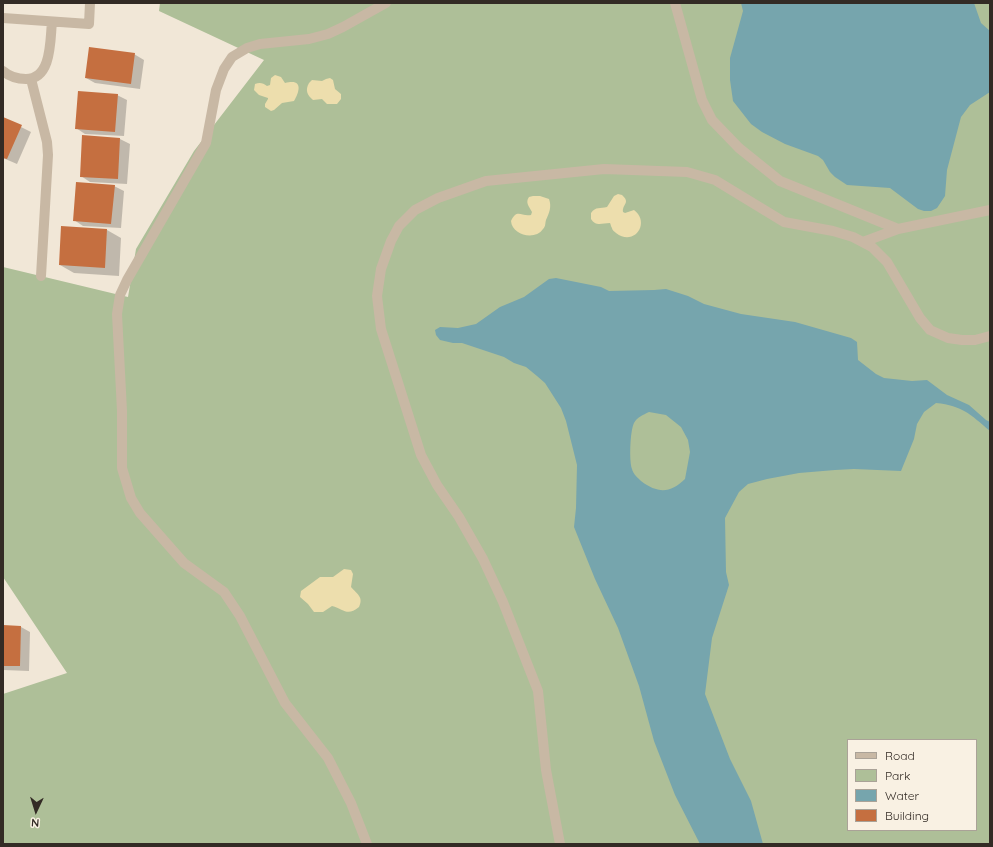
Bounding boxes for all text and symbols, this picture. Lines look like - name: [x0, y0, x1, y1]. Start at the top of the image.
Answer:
- legend: [847, 739, 977, 831]
- text: Road: [885, 748, 915, 763]
- text: Park: [885, 768, 910, 783]
- text: Water: [885, 788, 919, 803]
- north arrow: [16, 791, 56, 831]
- text: Building: [885, 808, 929, 823]
- text: N: [31, 816, 40, 830]

